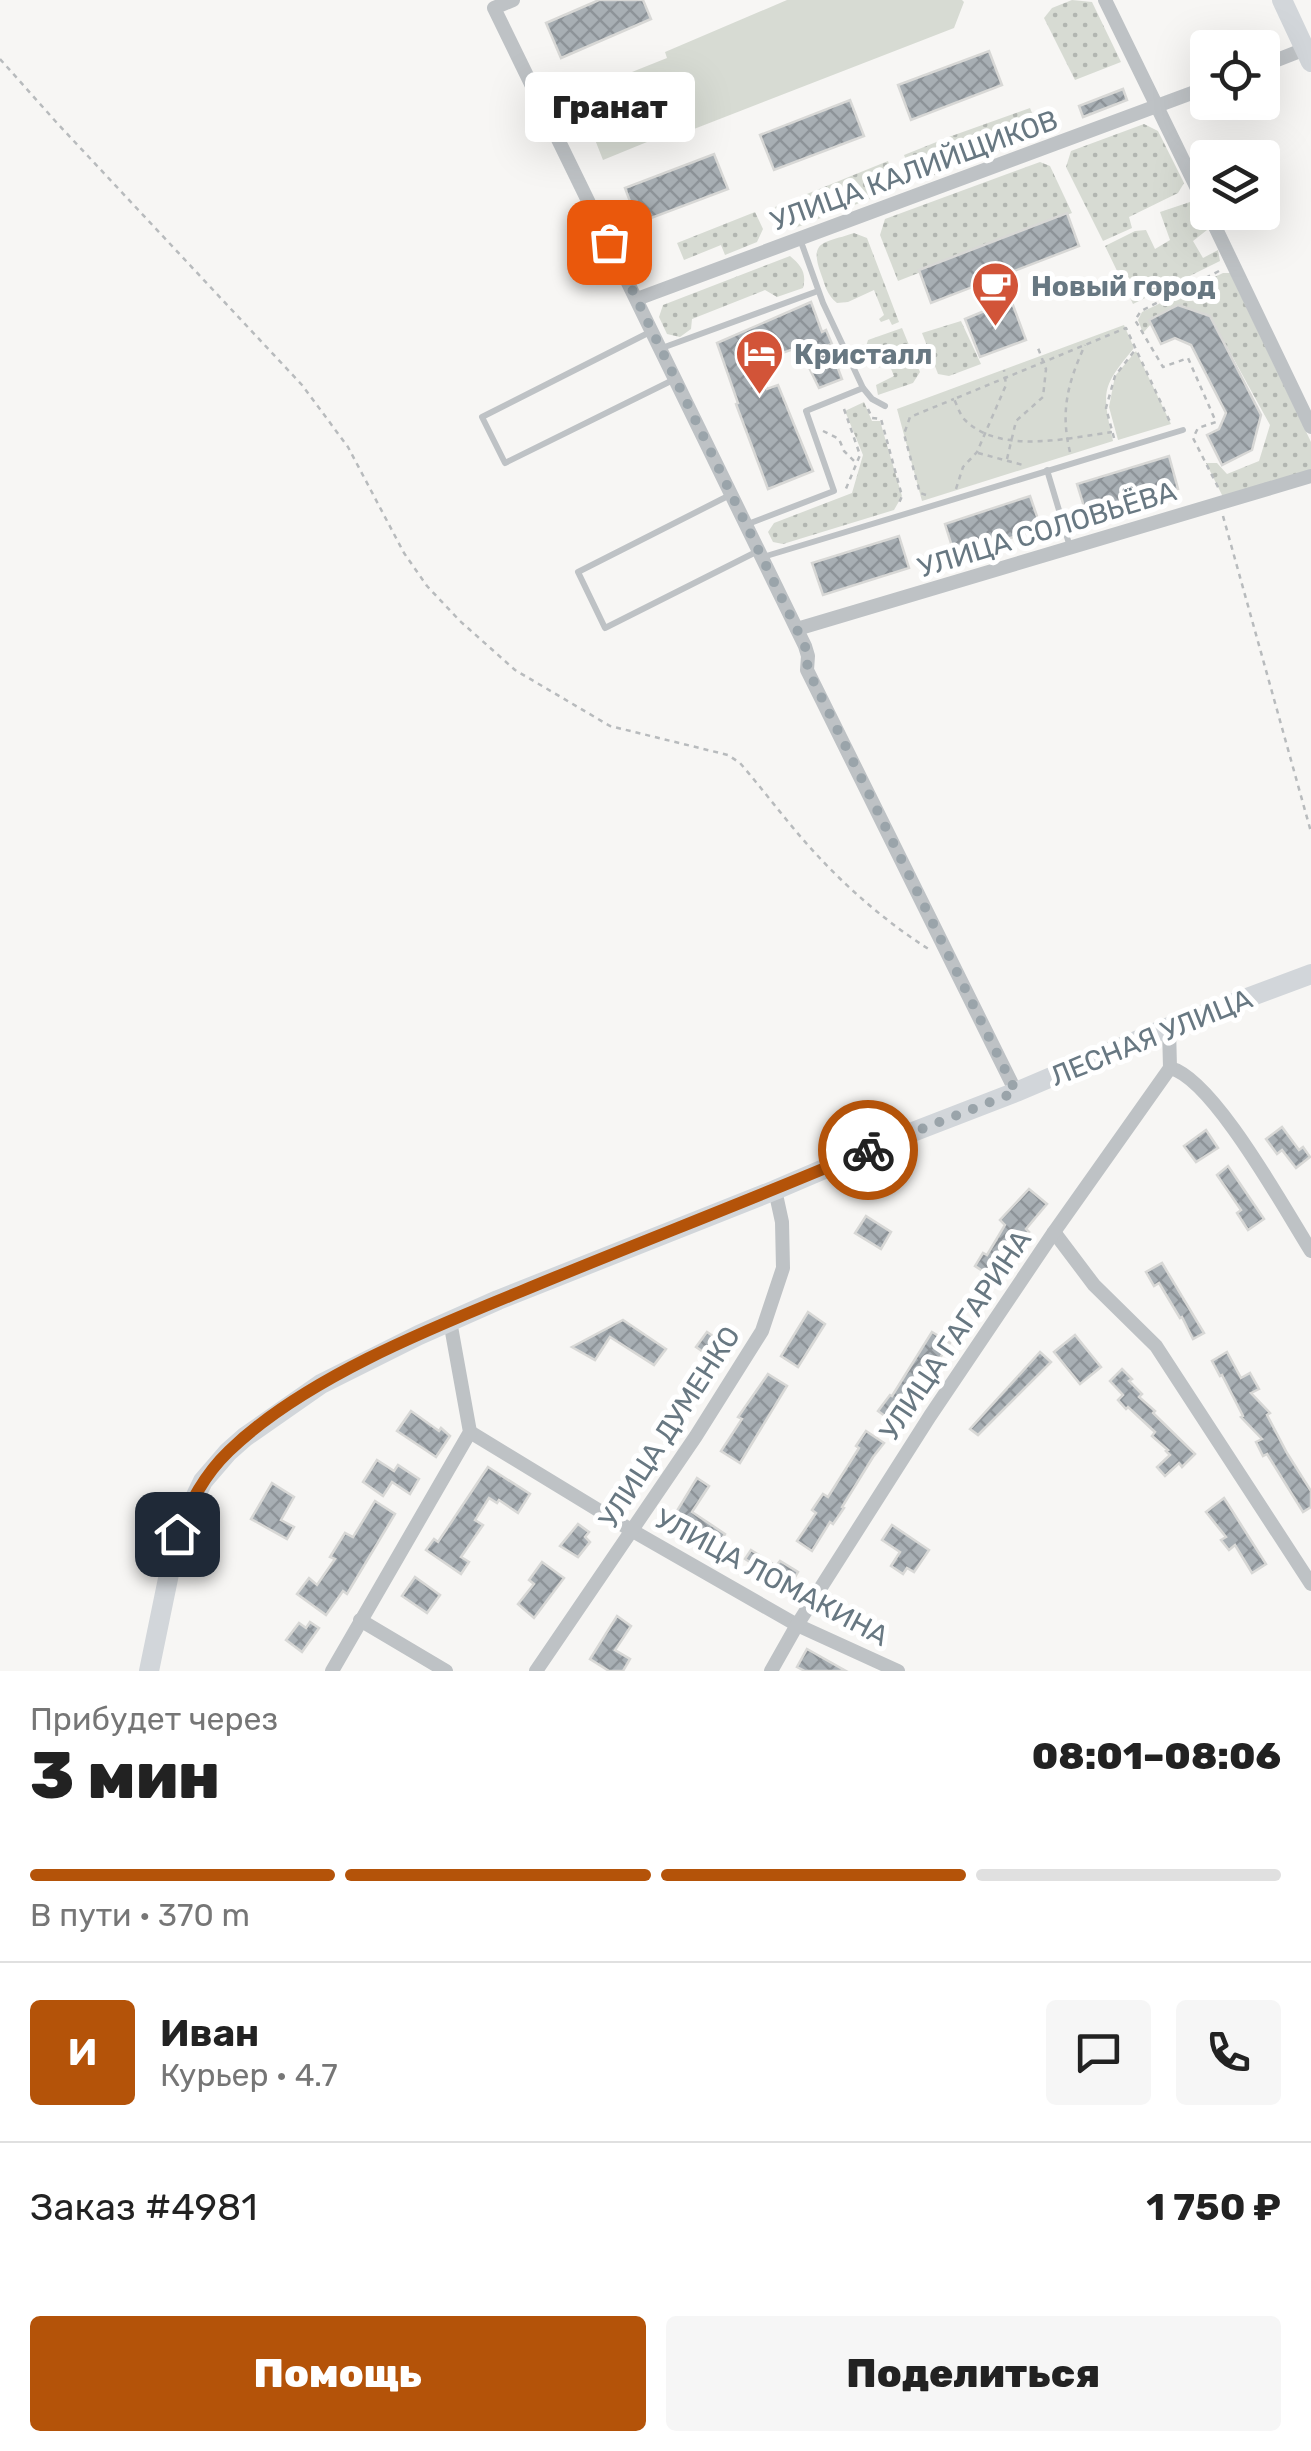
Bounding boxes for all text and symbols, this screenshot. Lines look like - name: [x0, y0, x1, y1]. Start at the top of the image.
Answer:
- map controls: [1190, 30, 1280, 230]
- button: locate: [1190, 30, 1280, 120]
- callout: Гранат: [524, 72, 694, 142]
- text: Гранат: [552, 88, 668, 126]
- street label: УЛИЦА КАЛИЙЩИКОВ: [766, 103, 1062, 238]
- button: layers: [1190, 140, 1280, 230]
- pin: [567, 200, 652, 285]
- icon: bag: [582, 215, 637, 270]
- cafe icon: Новый город: [970, 260, 1022, 328]
- place label: Новый город: [1031, 270, 1216, 303]
- hotel icon: Кристалл: [733, 328, 785, 396]
- place label: Кристалл: [794, 338, 933, 371]
- street label: УЛИЦА СОЛОВЬЁВА: [914, 474, 1181, 584]
- street label: ЛЕСНАЯ УЛИЦА: [1045, 982, 1257, 1093]
- courier: [818, 1100, 918, 1200]
- icon: bike: [841, 1123, 896, 1178]
- street label: УЛИЦА ГАГАРИНА: [873, 1224, 1038, 1447]
- street label: УЛИЦА ДУМЕНКО: [592, 1320, 747, 1534]
- pin: [135, 1492, 220, 1577]
- street label: УЛИЦА ЛОМАКИНА: [649, 1502, 894, 1653]
- icon: home: [150, 1507, 205, 1562]
- text: Прибудет через: [30, 1700, 278, 1738]
- text: 08:01–08:06: [1032, 1733, 1281, 1779]
- text: 3 мин: [30, 1737, 220, 1814]
- text: В пути · 370 m: [30, 1896, 250, 1934]
- button: chat: [1046, 2000, 1151, 2105]
- button: phone: [1176, 2000, 1281, 2105]
- text: Иван: [160, 2010, 259, 2056]
- text: И: [68, 2029, 97, 2075]
- text: Курьер · 4.7: [160, 2056, 338, 2094]
- text: Заказ #4981: [30, 2184, 257, 2230]
- text: 1 750 ₽: [1146, 2184, 1281, 2230]
- button: Помощь: [30, 2316, 646, 2431]
- button: Поделиться: [666, 2316, 1281, 2431]

